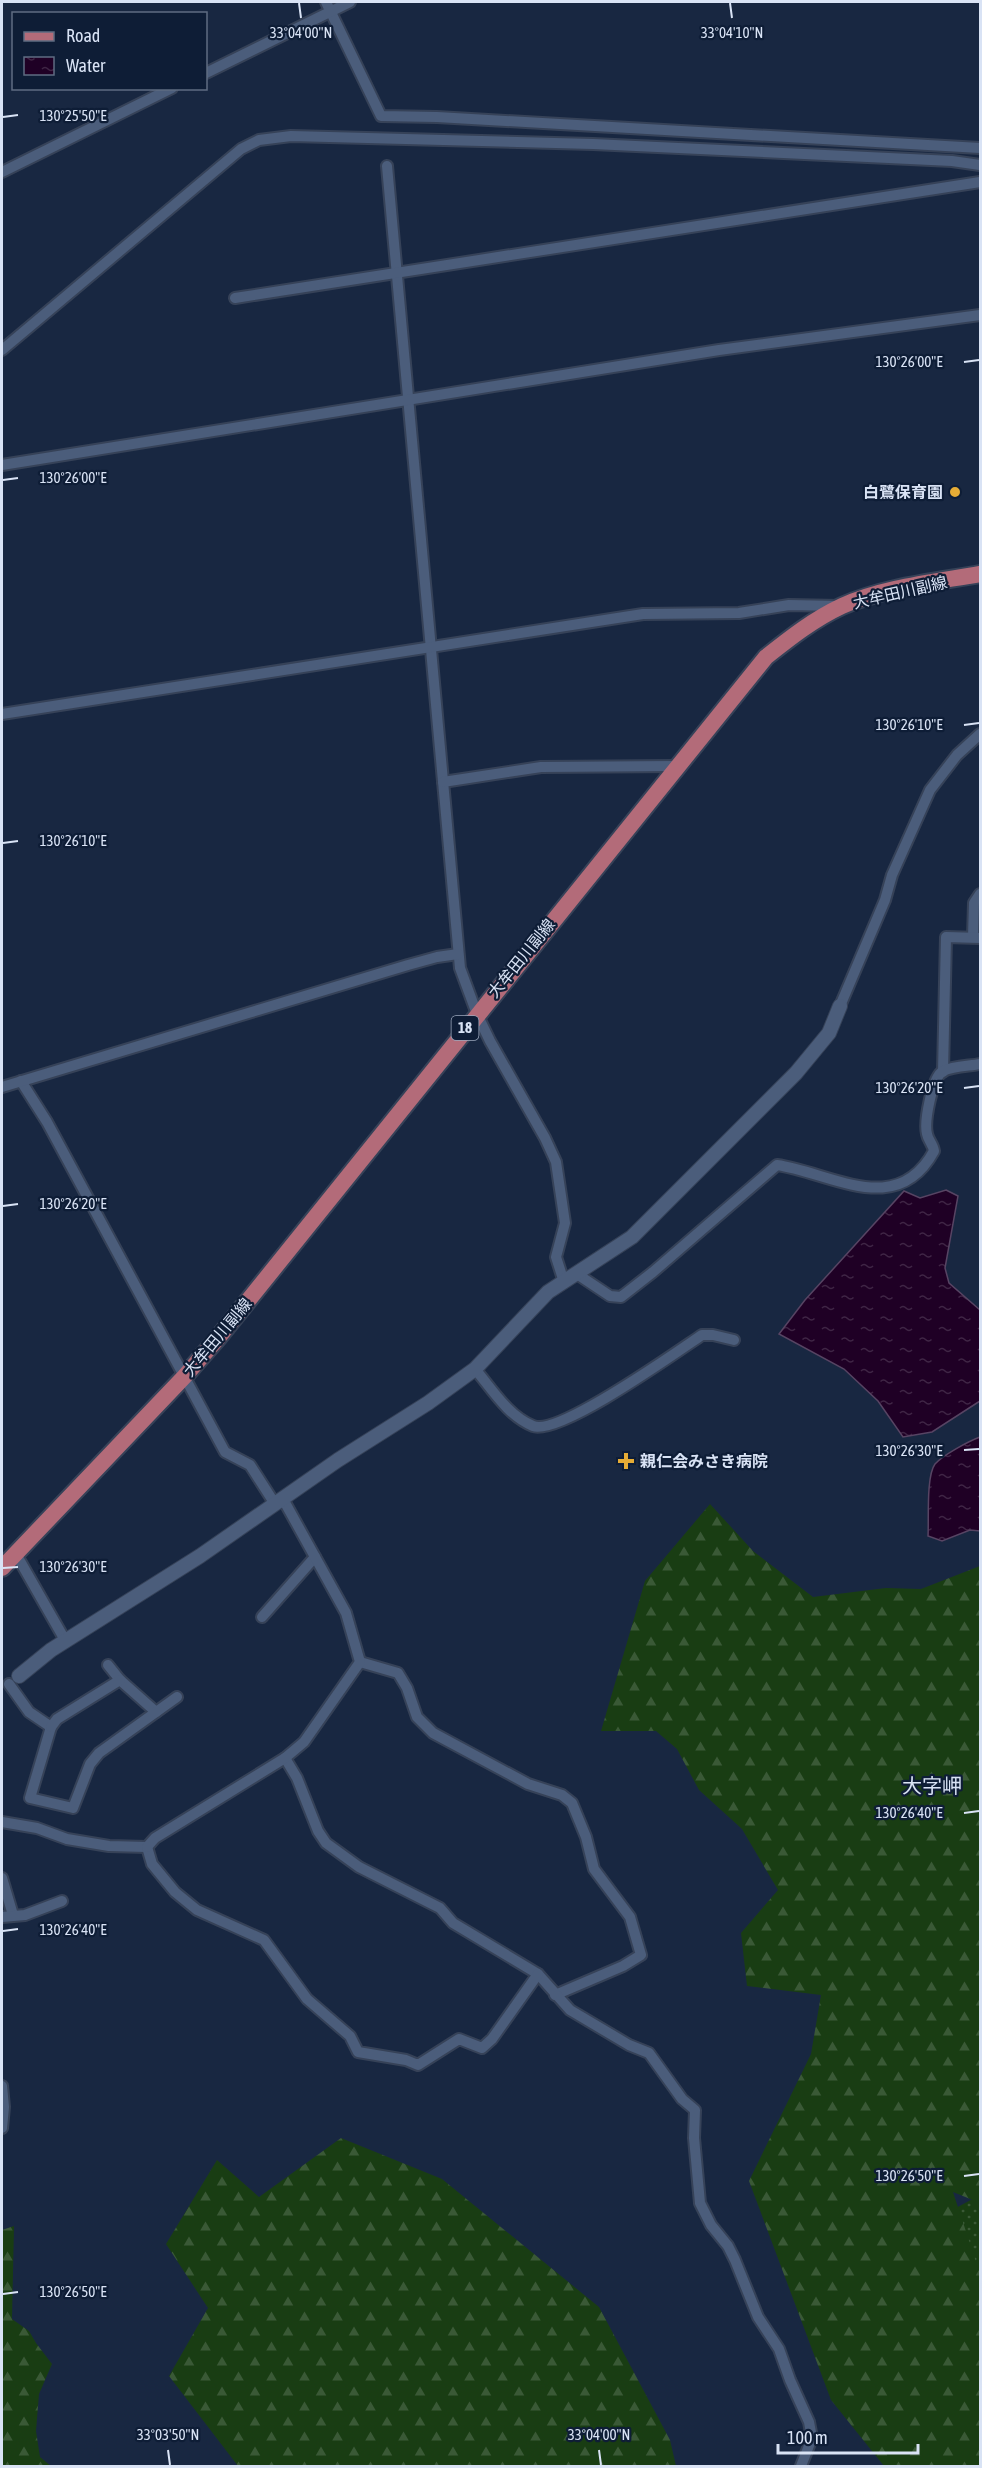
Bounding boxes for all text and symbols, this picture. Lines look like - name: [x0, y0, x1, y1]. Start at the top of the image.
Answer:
- legend: [12, 12, 207, 90]
- text: 33°04'00"N: [270, 24, 332, 41]
- text: 33°04'10"N: [701, 24, 763, 41]
- text: Road: [66, 25, 100, 46]
- text: Water: [66, 55, 106, 76]
- text: 130°25'50"E: [39, 107, 107, 124]
- text: 130°26'00"E: [875, 353, 943, 370]
- text: 130°26'00"E: [39, 469, 107, 486]
- place label: 白鷺保育園: [863, 483, 943, 501]
- marker: 白鷺保育園: [948, 485, 962, 499]
- street label: 大牟田川副線: [851, 572, 949, 612]
- text: 130°26'10"E: [875, 716, 943, 733]
- text: 130°26'10"E: [39, 832, 107, 849]
- street label: 大牟田川副線: [484, 915, 558, 1001]
- road number: 18: [452, 1016, 478, 1040]
- text: 130°26'20"E: [875, 1079, 943, 1096]
- text: 130°26'20"E: [39, 1195, 107, 1212]
- street label: 大牟田川副線: [179, 1294, 255, 1380]
- text: 130°26'30"E: [875, 1442, 943, 1459]
- marker: 親仁会みさき病院: [617, 1452, 635, 1470]
- place label: 親仁会みさき病院: [640, 1452, 768, 1470]
- text: 130°26'30"E: [39, 1558, 107, 1575]
- district label: 大字岬: [902, 1774, 962, 1797]
- text: 130°26'40"E: [875, 1804, 943, 1821]
- text: 130°26'40"E: [39, 1921, 107, 1938]
- text: 130°26'50"E: [875, 2167, 943, 2184]
- text: 130°26'50"E: [39, 2283, 107, 2300]
- scale bar: [778, 2417, 918, 2455]
- text: 33°03'50"N: [137, 2426, 199, 2443]
- text: 33°04'00"N: [568, 2426, 630, 2443]
- text: 100 m: [787, 2427, 828, 2448]

